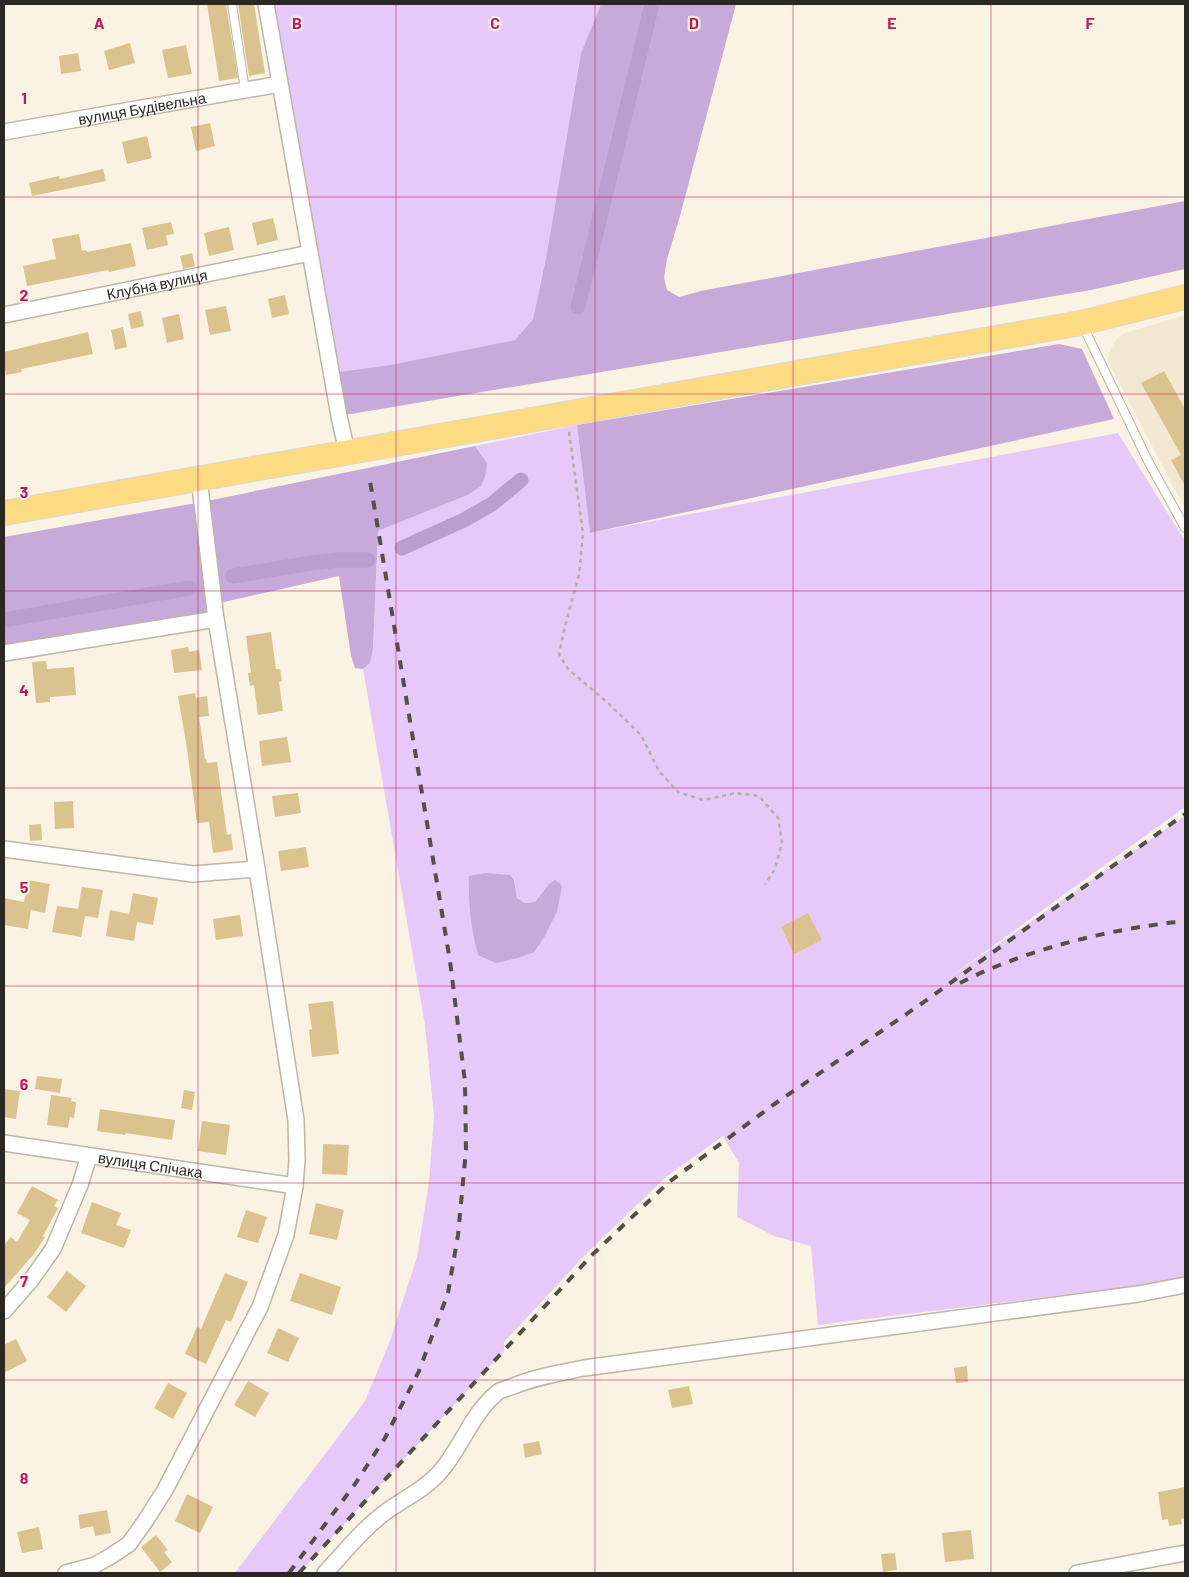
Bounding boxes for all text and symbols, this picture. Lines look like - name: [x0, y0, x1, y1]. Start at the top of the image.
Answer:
- text: A: [94, 13, 105, 32]
- text: B: [292, 13, 302, 32]
- text: C: [490, 13, 500, 32]
- text: D: [689, 13, 699, 32]
- text: E: [887, 13, 897, 32]
- text: F: [1086, 13, 1095, 32]
- text: 1: [21, 88, 27, 107]
- street label: вулиця Будівельна: [77, 88, 208, 128]
- street label: Клубна вулиця: [105, 265, 209, 303]
- text: 2: [20, 285, 29, 304]
- text: 3: [20, 482, 28, 501]
- text: 4: [19, 680, 29, 699]
- text: 5: [20, 877, 29, 896]
- text: 6: [20, 1074, 29, 1093]
- street label: вулиця Спічака: [97, 1148, 205, 1181]
- text: 7: [20, 1271, 28, 1290]
- text: 8: [20, 1468, 29, 1487]

